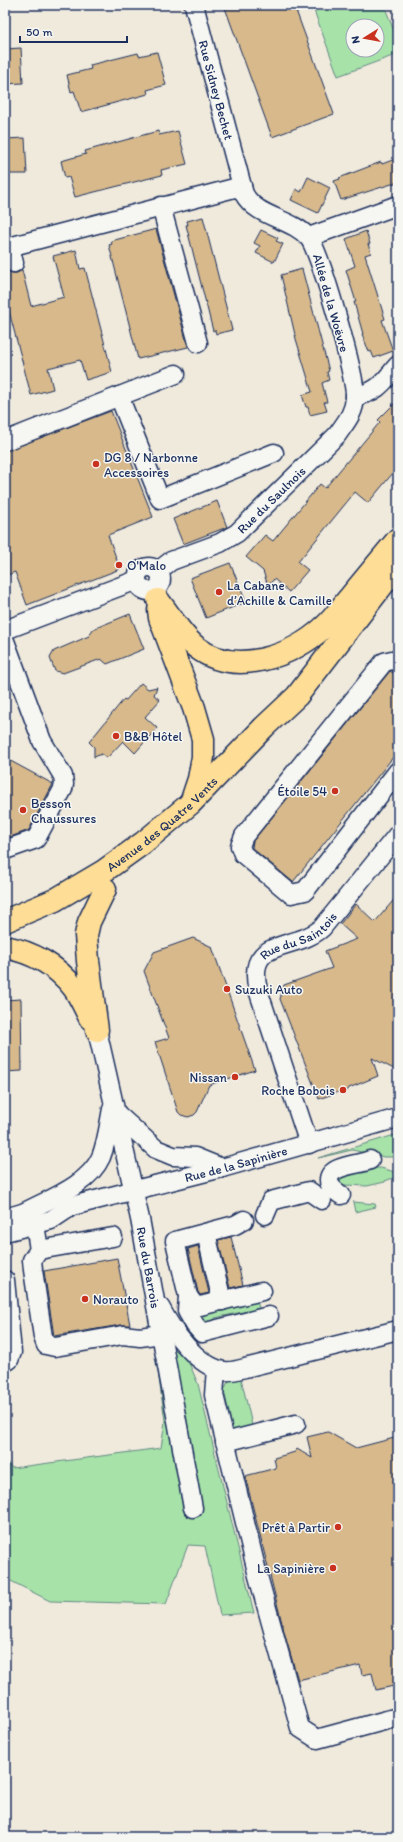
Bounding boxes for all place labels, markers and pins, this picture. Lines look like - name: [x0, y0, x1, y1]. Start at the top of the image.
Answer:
- place label: DG 8 / Narbonne Accessoires: [104, 450, 198, 480]
- marker: DG 8 / Narbonne Accessoires: [91, 459, 101, 469]
- place label: O'Malo: [127, 558, 167, 573]
- marker: O'Malo: [114, 560, 124, 570]
- place label: La Cabane d’Achille & Camille: [227, 578, 332, 608]
- marker: La Cabane d’Achille & Camille: [214, 587, 224, 597]
- place label: B&B Hôtel: [124, 729, 183, 744]
- marker: B&B Hôtel: [111, 731, 121, 741]
- place label: Étoile 54: [277, 784, 327, 799]
- marker: Étoile 54: [330, 786, 340, 796]
- place label: Besson Chaussures: [31, 796, 96, 826]
- marker: Besson Chaussures: [18, 805, 28, 815]
- place label: Suzuki Auto: [235, 982, 303, 997]
- marker: Suzuki Auto: [222, 984, 232, 994]
- place label: Nissan: [190, 1070, 228, 1085]
- marker: Nissan: [230, 1072, 240, 1082]
- place label: Roche Bobois: [261, 1083, 335, 1098]
- marker: Roche Bobois: [338, 1085, 348, 1095]
- place label: Norauto: [93, 1292, 139, 1307]
- marker: Norauto: [80, 1294, 90, 1304]
- place label: Prêt à Partir: [262, 1520, 330, 1535]
- marker: Prêt à Partir: [333, 1522, 343, 1532]
- place label: La Sapinière: [257, 1561, 325, 1576]
- marker: La Sapinière: [328, 1563, 338, 1573]

